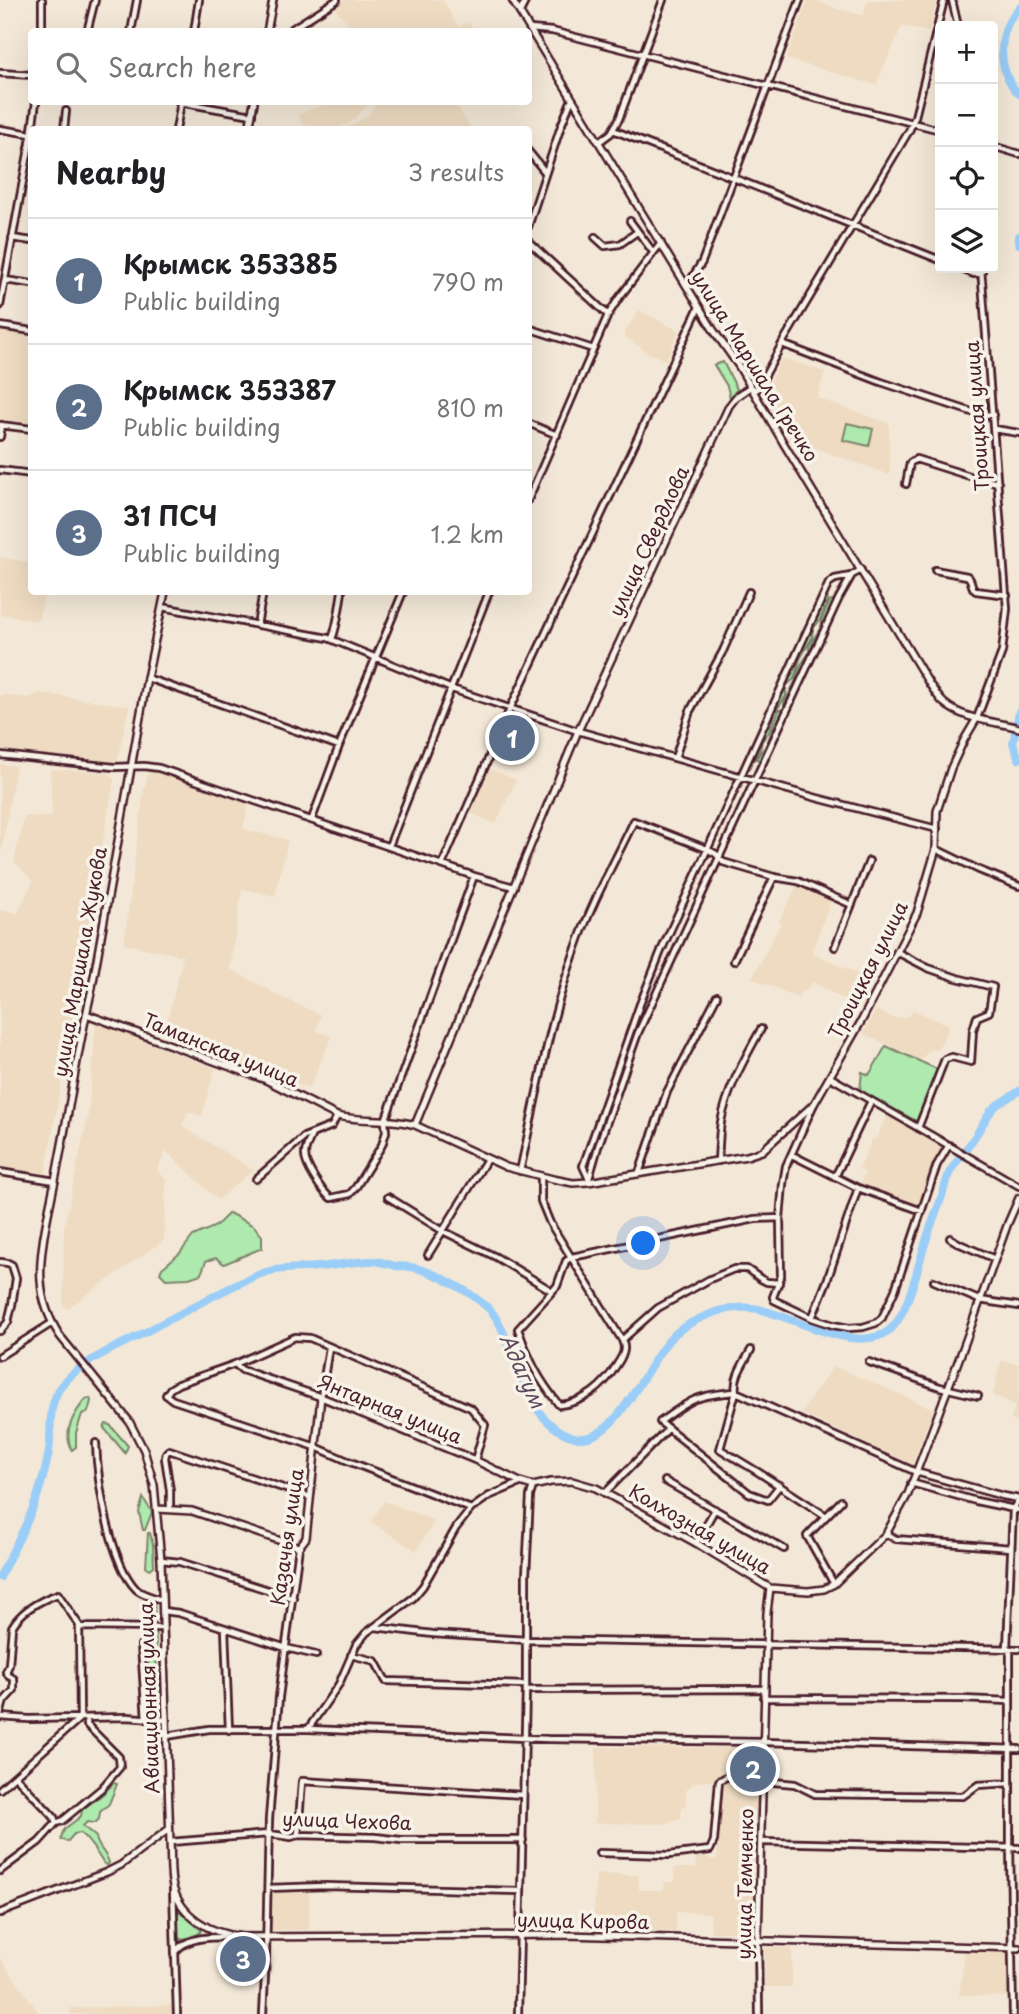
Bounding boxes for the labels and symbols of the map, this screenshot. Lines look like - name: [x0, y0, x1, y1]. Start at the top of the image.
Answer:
- street label: улица Маршала Гречко: [685, 264, 826, 466]
- street label: Троицкая улица: [957, 340, 995, 492]
- street label: улица Свердлова: [601, 461, 695, 620]
- pin: 1: [489, 712, 535, 764]
- street label: улица Маршала Жукова: [45, 844, 113, 1079]
- street label: Троицкая улица: [820, 896, 914, 1043]
- street label: Таманская улица: [139, 1005, 303, 1093]
- your location: [626, 1226, 660, 1260]
- water label: Адагум: [493, 1328, 555, 1413]
- street label: Янтарная улица: [314, 1366, 467, 1450]
- street label: Казачья улица: [263, 1466, 309, 1607]
- street label: Колхозная улица: [624, 1476, 777, 1580]
- street label: Авиационная улица: [131, 1602, 165, 1794]
- pin: 2: [730, 1743, 776, 1795]
- street label: улица Чехова: [282, 1804, 412, 1836]
- street label: улица Темченко: [729, 1808, 759, 1960]
- street label: улица Кирова: [517, 1905, 650, 1935]
- pin: 3: [220, 1933, 266, 1985]

